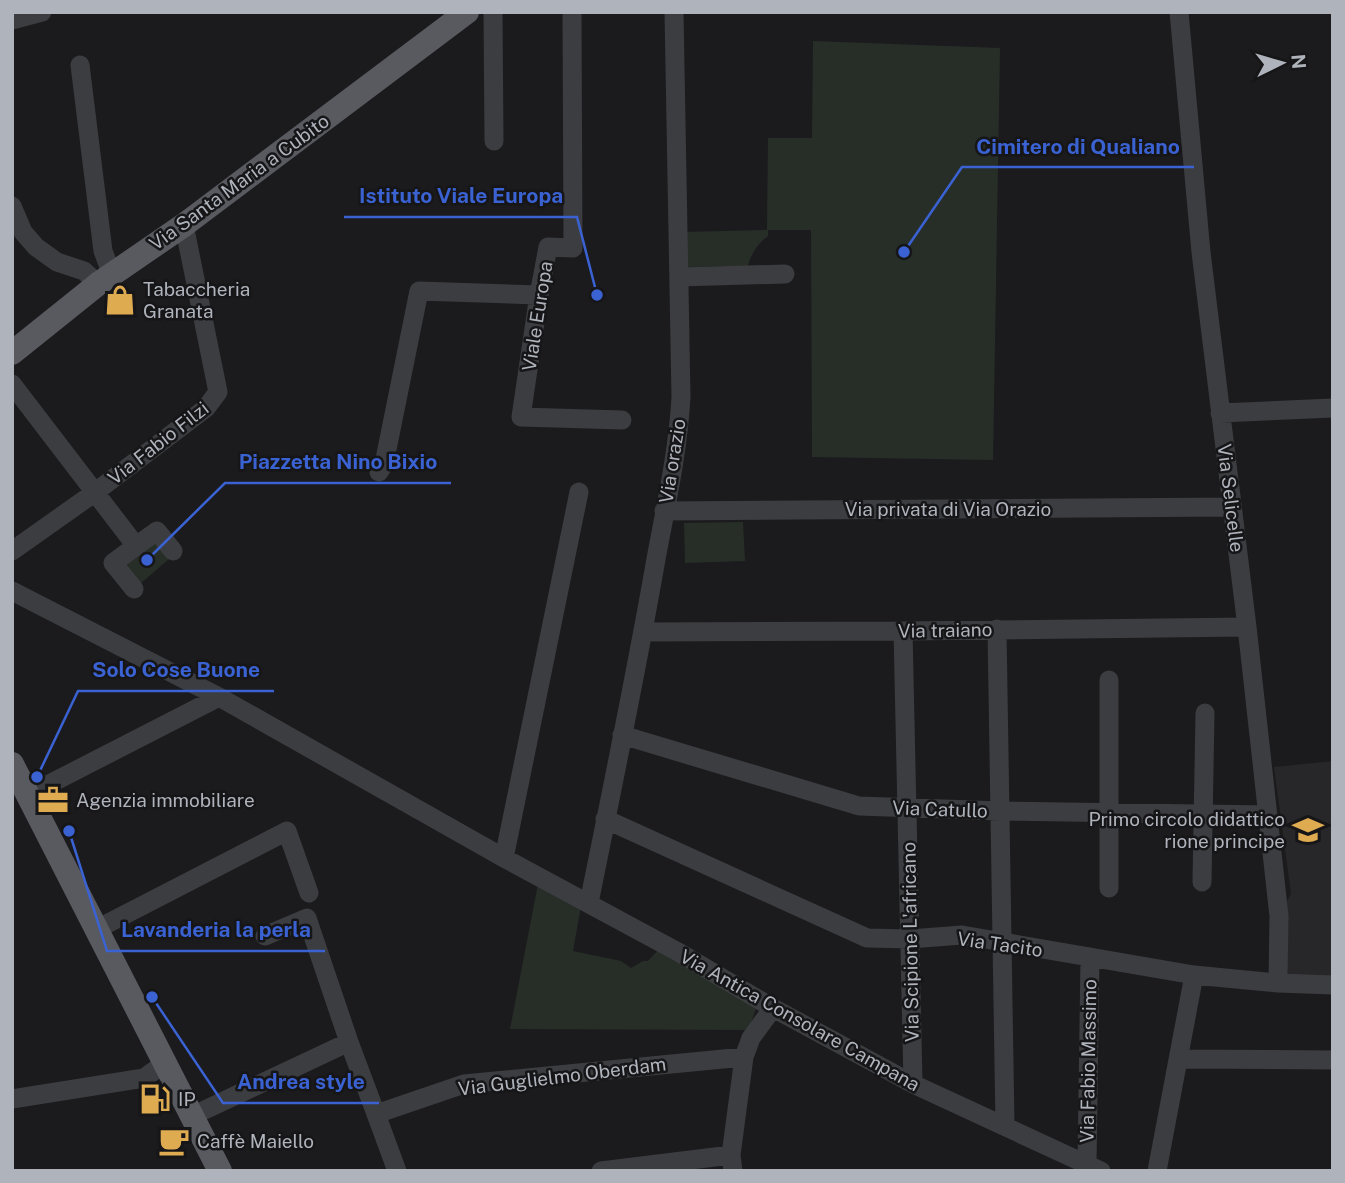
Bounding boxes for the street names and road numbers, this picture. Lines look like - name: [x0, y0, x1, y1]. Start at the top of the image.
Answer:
- street label: Via Santa Maria a Cubito: [145, 109, 333, 255]
- street label: Viale Europa: [517, 259, 557, 373]
- street label: Via Fabio Filzi: [103, 397, 213, 489]
- street label: Via orazio: [654, 417, 690, 505]
- street label: Via Selicelle: [1213, 443, 1249, 553]
- street label: Via privata di Via Orazio: [845, 498, 1051, 520]
- street label: Via traiano: [898, 618, 992, 642]
- street label: Via Catullo: [892, 796, 988, 822]
- street label: Via Scipione L'africano: [897, 842, 923, 1042]
- street label: Via Tacito: [956, 927, 1044, 961]
- street label: Via Antica Consolare Campana: [676, 945, 924, 1095]
- street label: Via Fabio Massimo: [1076, 979, 1100, 1143]
- street label: Via Guglielmo Oberdam: [457, 1052, 667, 1100]

